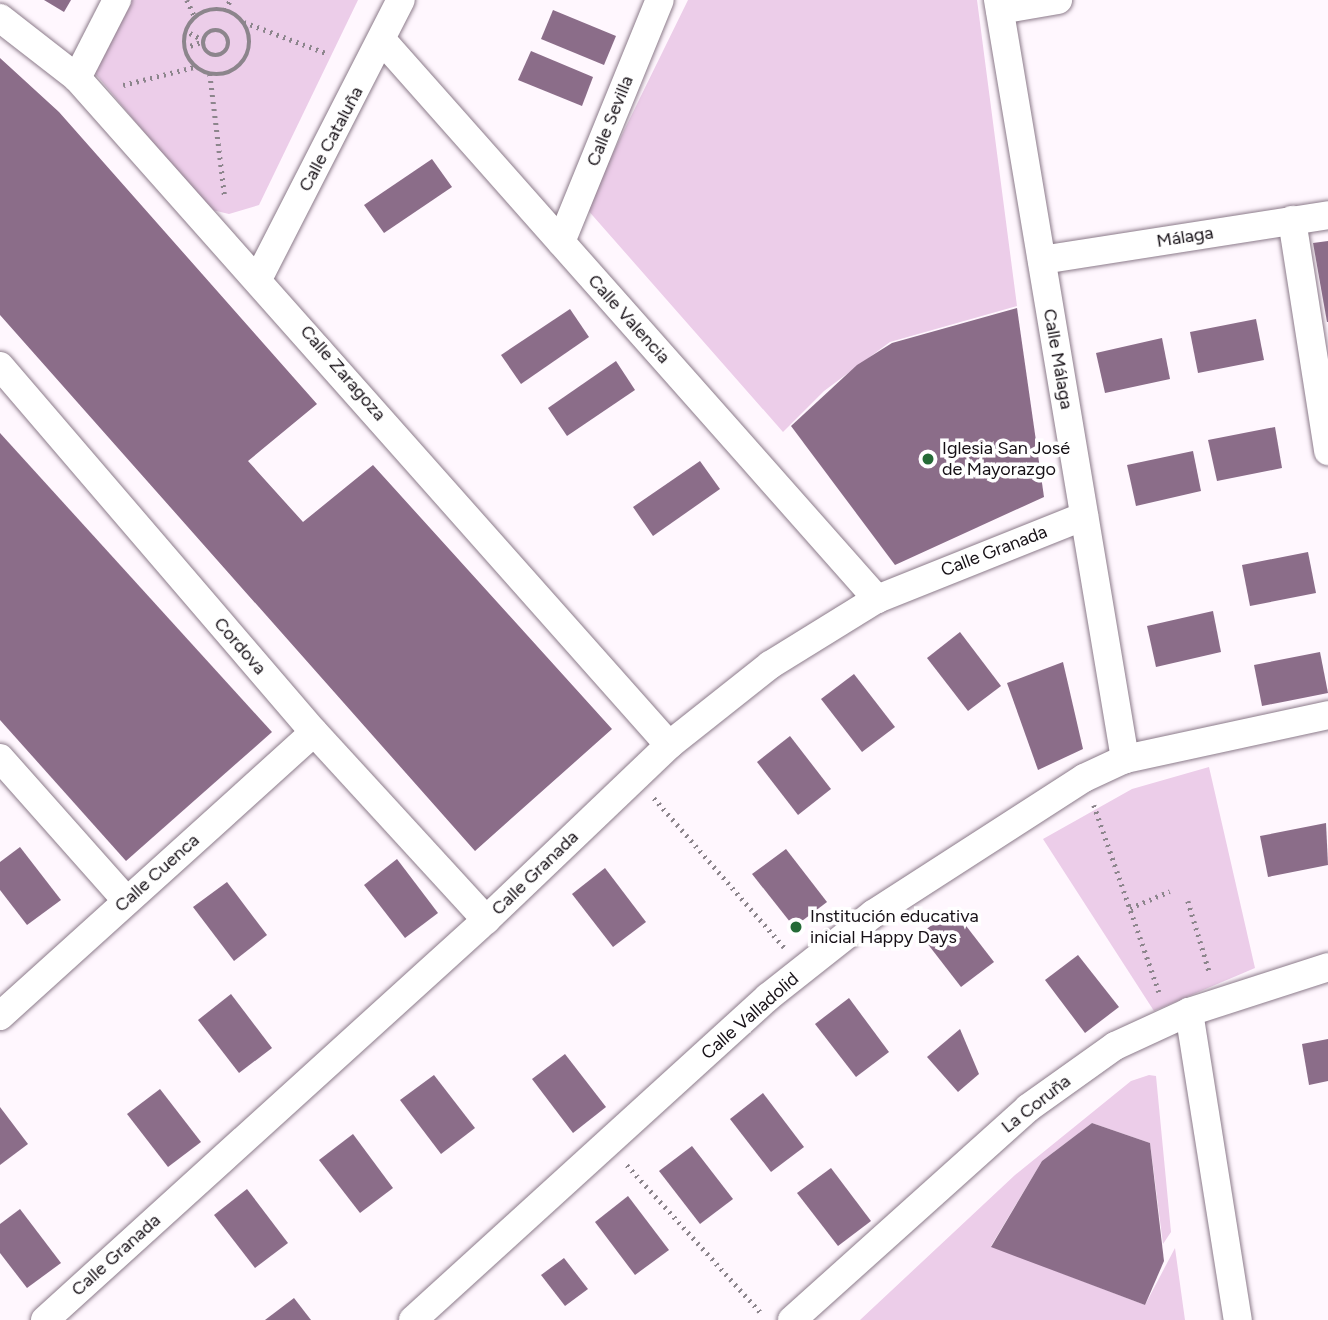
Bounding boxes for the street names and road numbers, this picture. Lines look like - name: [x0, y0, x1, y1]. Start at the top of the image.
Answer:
- street label: Calle Sevilla: [582, 73, 638, 169]
- street label: Calle Cataluña: [294, 83, 368, 195]
- street label: Málaga: [1155, 222, 1215, 252]
- street label: Calle Valencia: [583, 270, 675, 368]
- street label: Calle Málaga: [1039, 307, 1077, 411]
- street label: Calle Zaragoza: [296, 321, 390, 425]
- street label: Calle Granada: [938, 521, 1050, 581]
- street label: Cordova: [209, 613, 271, 679]
- street label: Calle Granada: [487, 826, 583, 920]
- street label: Calle Cuenca: [110, 829, 204, 917]
- street label: Calle Valladolid: [697, 968, 803, 1064]
- street label: La Coruña: [997, 1070, 1075, 1138]
- street label: Calle Granada: [67, 1209, 165, 1301]

